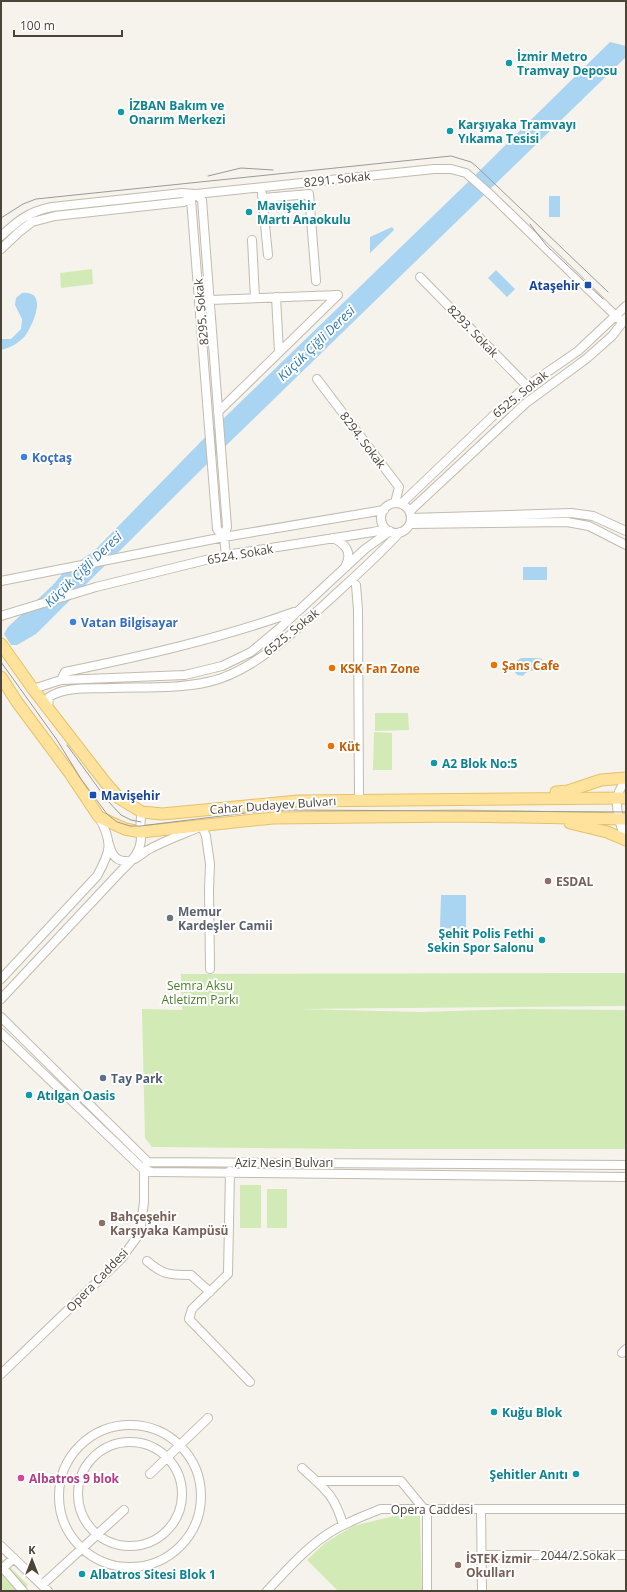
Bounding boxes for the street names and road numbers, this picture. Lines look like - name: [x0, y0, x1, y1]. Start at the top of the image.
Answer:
- street label: 8291. Sokak: [303, 167, 372, 191]
- street label: 8295. Sokak: [190, 277, 212, 346]
- street label: 8293. Sokak: [444, 301, 503, 361]
- street label: 6525. Sokak: [489, 366, 552, 422]
- street label: 8294. Sokak: [336, 408, 390, 472]
- street label: 6524. Sokak: [206, 540, 275, 568]
- street label: 6525. Sokak: [260, 604, 323, 660]
- street label: Cahar Dudayev Bulvarı: [209, 792, 337, 818]
- street label: Aziz Nesin Bulvarı: [235, 1154, 333, 1171]
- street label: Opera Caddesi: [62, 1244, 132, 1316]
- street label: Opera Caddesi: [391, 1501, 473, 1518]
- street label: 2044/2.Sokak: [541, 1547, 616, 1564]

